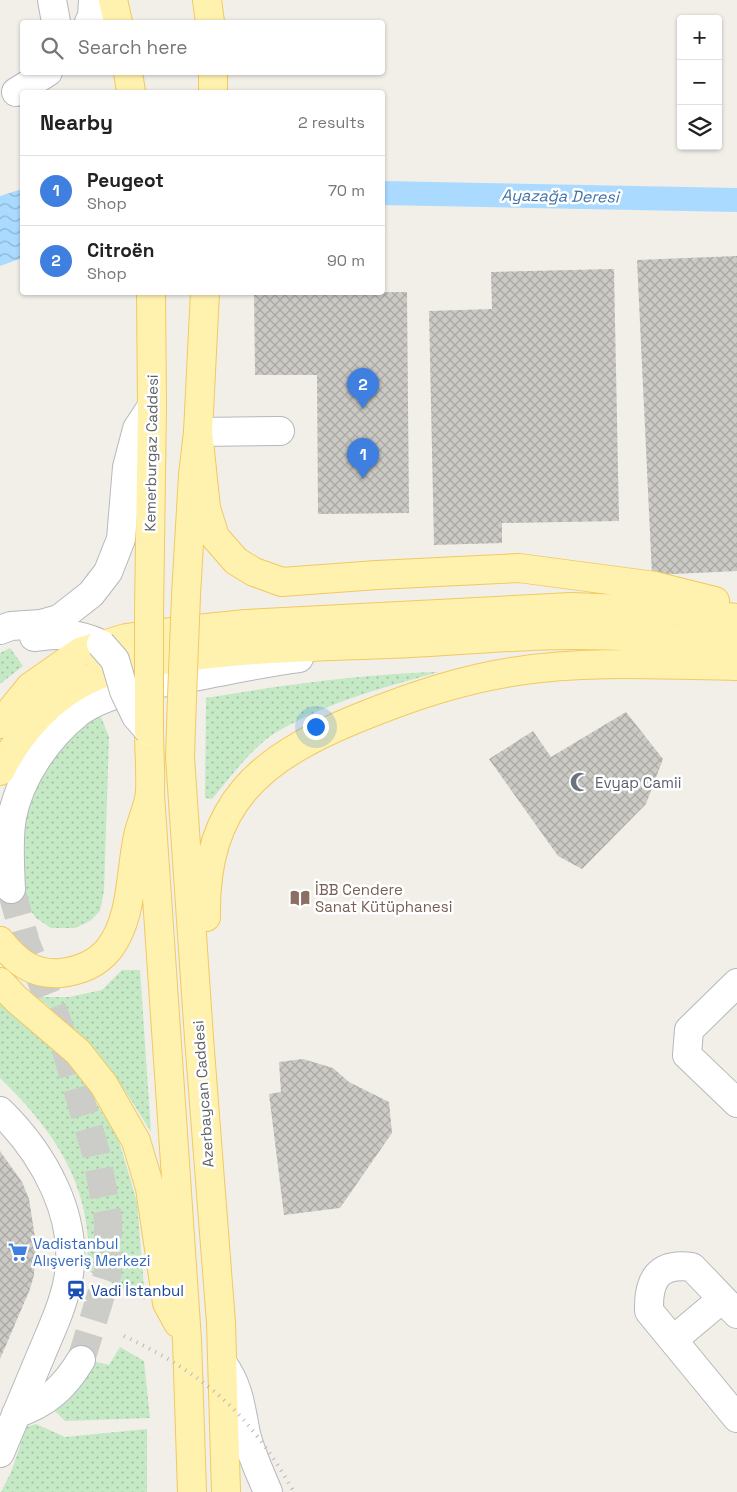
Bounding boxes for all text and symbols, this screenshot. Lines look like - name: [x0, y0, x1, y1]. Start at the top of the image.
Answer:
- map controls: [677, 15, 722, 150]
- button: +: [677, 15, 722, 60]
- search box: [20, 20, 385, 75]
- icon: search: [38, 34, 66, 62]
- text: Search here: [78, 35, 188, 60]
- button: −: [677, 60, 722, 105]
- button: layers: [677, 105, 722, 150]
- text: Nearby: [40, 109, 113, 136]
- text: 2 results: [298, 112, 365, 133]
- text: Peugeot: [87, 168, 164, 193]
- text: 1: [52, 180, 60, 201]
- text: 70 m: [328, 180, 365, 201]
- water label: Ayazağa Deresi: [501, 184, 621, 208]
- text: Shop: [87, 193, 127, 214]
- text: Citroën: [87, 238, 154, 263]
- text: 2: [51, 250, 61, 271]
- text: 90 m: [327, 250, 365, 271]
- text: Shop: [87, 263, 127, 284]
- pin: 2: [347, 368, 379, 409]
- street label: Kemerburgaz Caddesi: [140, 374, 162, 532]
- pin: 1: [347, 438, 379, 479]
- your location: [303, 714, 329, 740]
- mosque icon: Evyap Camii: [569, 771, 591, 793]
- place label: Evyap Camii: [595, 773, 681, 792]
- place label: İBB Cendere Sanat Kütüphanesi: [315, 880, 452, 916]
- library icon: İBB Cendere Sanat Kütüphanesi: [289, 887, 311, 909]
- street label: Azerbaycan Caddesi: [188, 1020, 218, 1168]
- place label: Vadistanbul Alışveriş Merkezi: [33, 1234, 150, 1270]
- supermarket icon: Vadistanbul Alışveriş Merkezi: [7, 1241, 29, 1263]
- station icon: Vadi İstanbul: [65, 1279, 87, 1301]
- place label: Vadi İstanbul: [91, 1281, 184, 1300]

